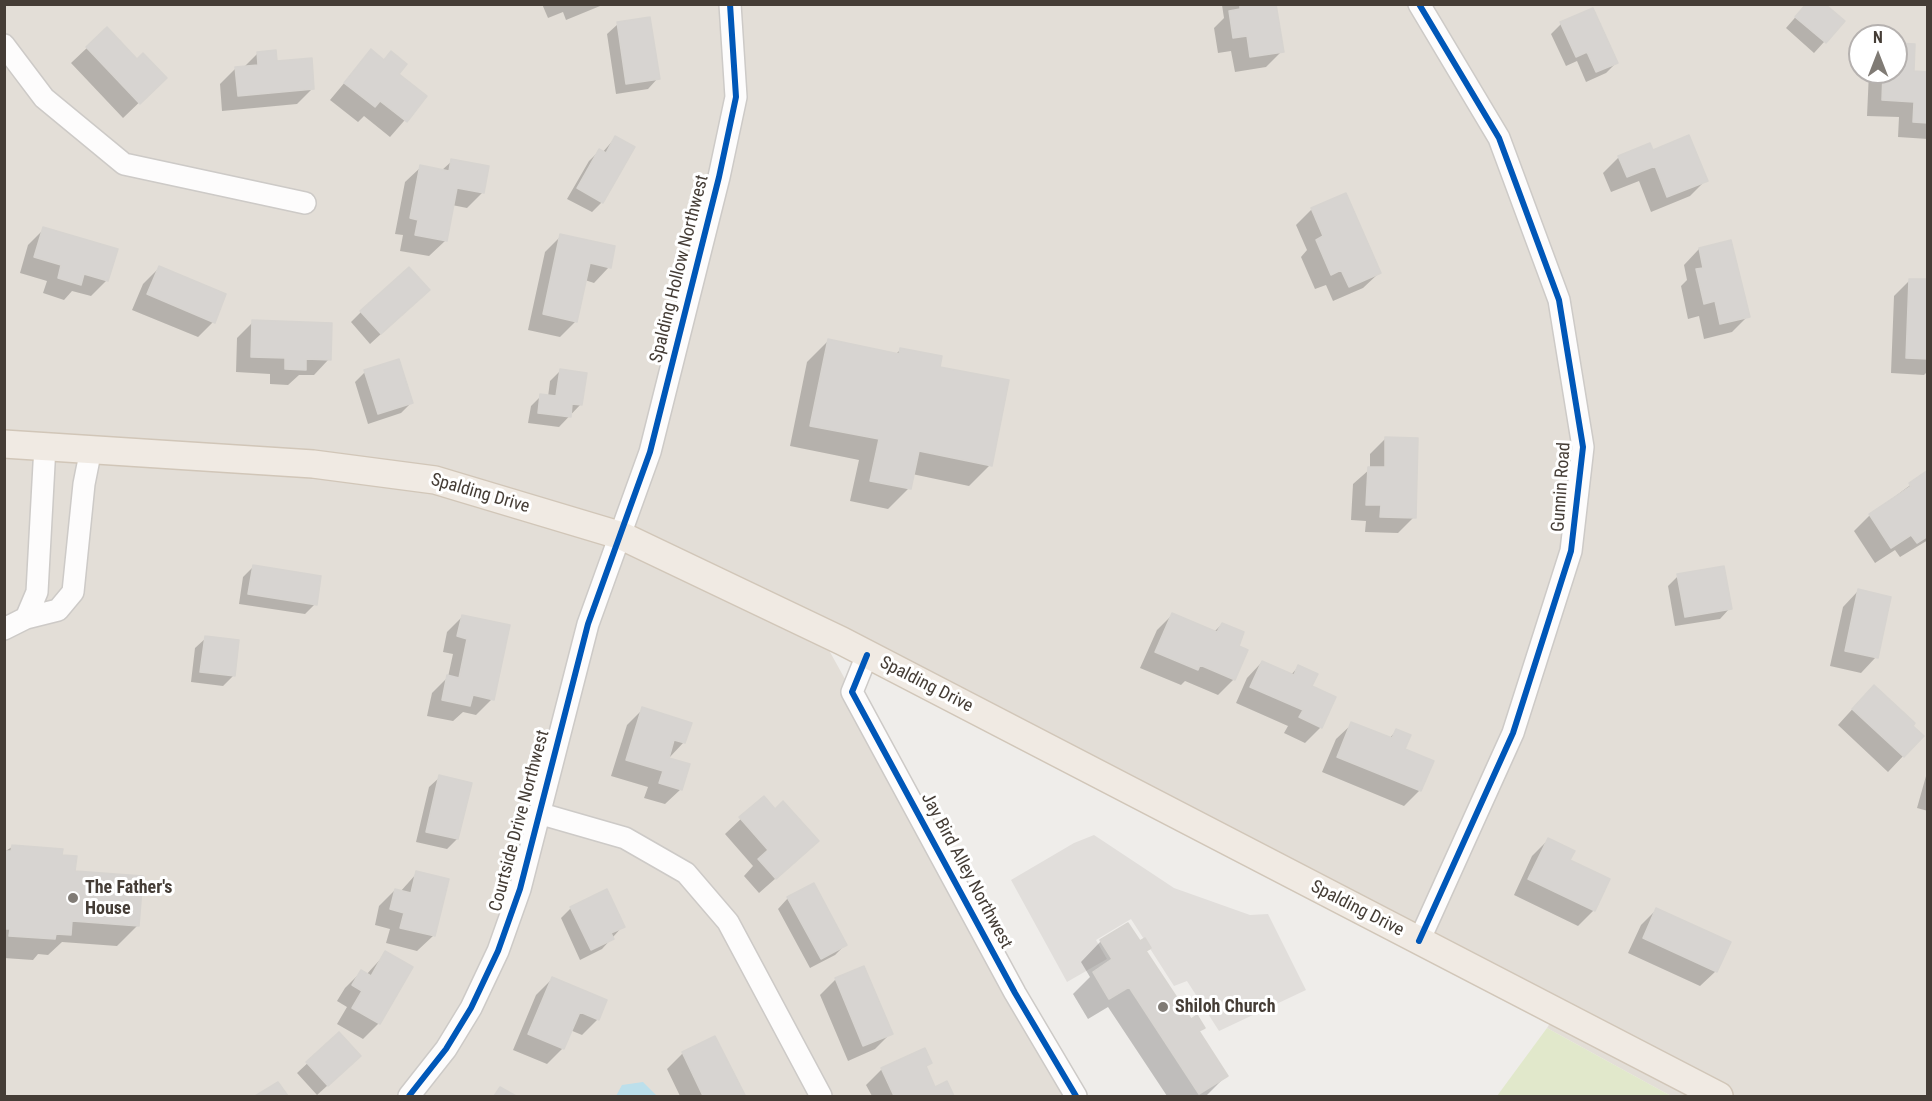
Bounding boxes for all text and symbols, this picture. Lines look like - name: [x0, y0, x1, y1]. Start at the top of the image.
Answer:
- north arrow: [1848, 24, 1908, 84]
- text: N: [1873, 28, 1883, 47]
- street label: Spalding Hollow Northwest: [646, 173, 714, 365]
- street label: Gunnin Road: [1548, 441, 1576, 533]
- street label: Spalding Drive: [428, 470, 532, 518]
- street label: Spalding Drive: [876, 652, 976, 718]
- street label: Courtside Drive Northwest: [485, 728, 555, 914]
- street label: Jay Bird Alley Northwest: [916, 789, 1016, 953]
- street label: Spalding Drive: [1307, 876, 1407, 942]
- place label: The Father's House: [85, 877, 173, 920]
- marker: The Father's House: [66, 891, 80, 905]
- place label: Shiloh Church: [1175, 996, 1276, 1018]
- marker: Shiloh Church: [1156, 1000, 1170, 1014]

